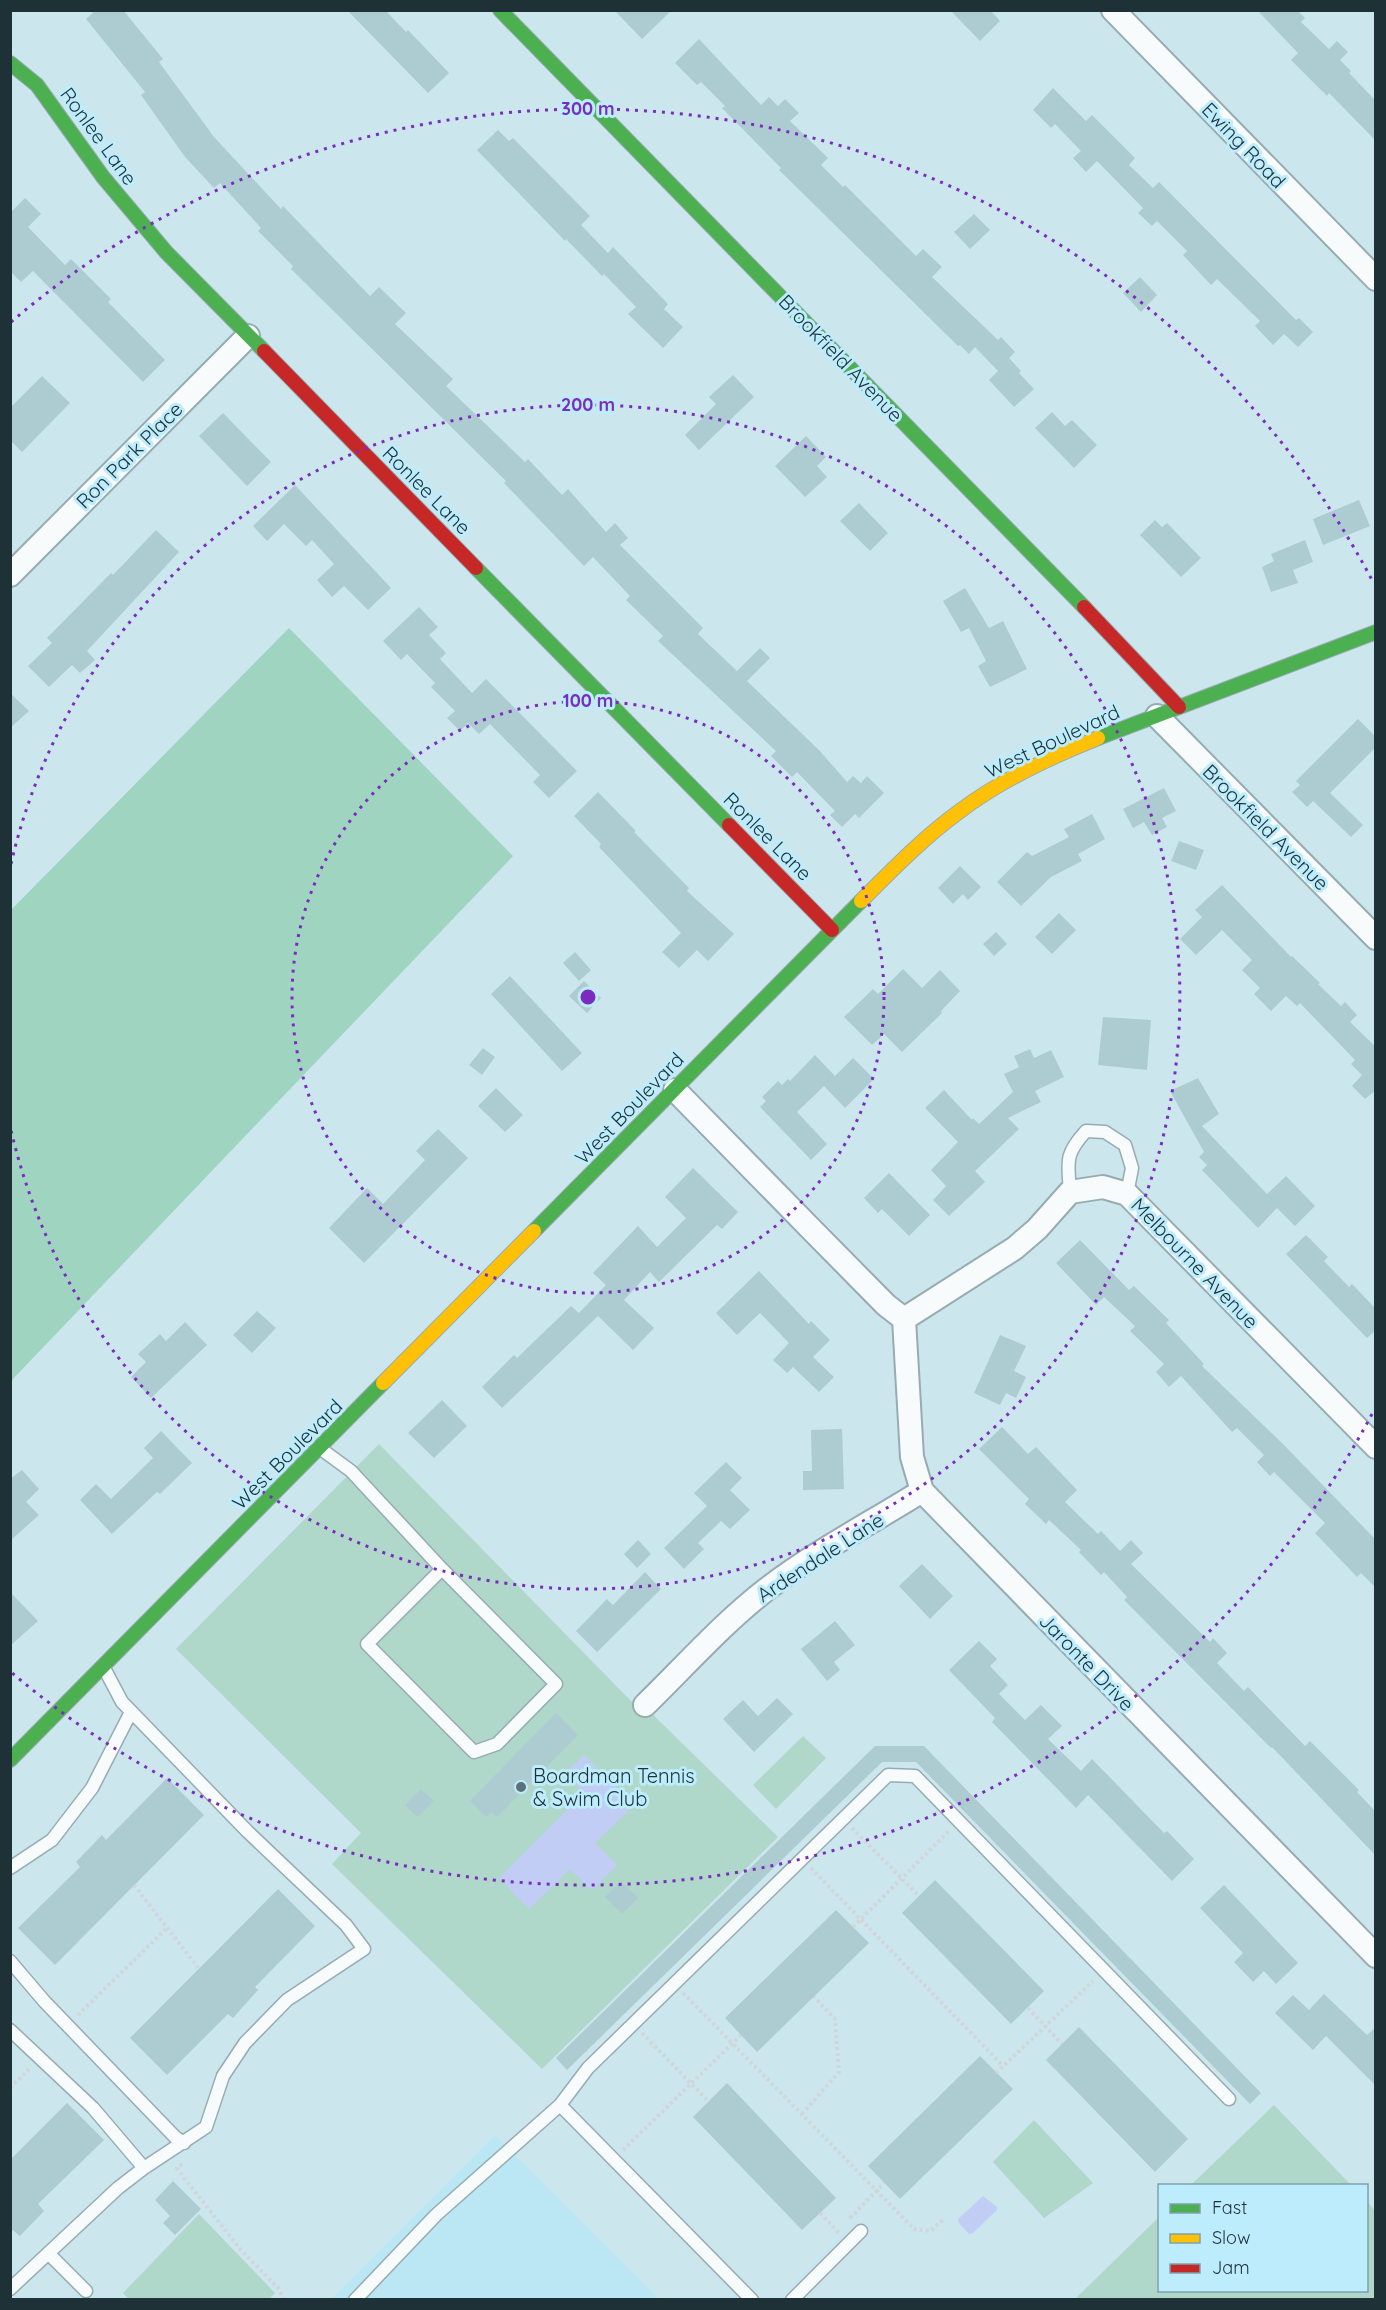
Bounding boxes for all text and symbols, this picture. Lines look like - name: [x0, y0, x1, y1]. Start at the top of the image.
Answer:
- street label: Ronlee Lane: [55, 82, 143, 190]
- text: 300 m: [561, 97, 615, 120]
- street label: Ewing Road: [1197, 97, 1291, 193]
- street label: Brookfield Avenue: [774, 289, 908, 427]
- text: 200 m: [561, 393, 615, 416]
- street label: Ron Park Place: [70, 396, 188, 514]
- street label: Ronlee Lane: [377, 440, 477, 540]
- text: 100 m: [563, 689, 613, 712]
- street label: West Boulevard: [981, 699, 1123, 783]
- street label: Brookfield Avenue: [1198, 759, 1334, 895]
- street label: Ronlee Lane: [718, 786, 818, 886]
- centre of rings: [578, 987, 598, 1007]
- street label: West Boulevard: [569, 1047, 689, 1169]
- street label: Melbourne Avenue: [1126, 1192, 1264, 1334]
- street label: West Boulevard: [227, 1394, 347, 1514]
- street label: Ardendale Lane: [752, 1507, 888, 1607]
- street label: Jaronte Drive: [1034, 1608, 1140, 1716]
- place label: Boardman Tennis & Swim Club: [533, 1763, 695, 1811]
- marker: Boardman Tennis & Swim Club: [514, 1780, 528, 1794]
- legend: [1158, 2184, 1368, 2292]
- text: Fast: [1212, 2196, 1247, 2219]
- text: Slow: [1212, 2226, 1250, 2249]
- text: Jam: [1212, 2256, 1250, 2279]

